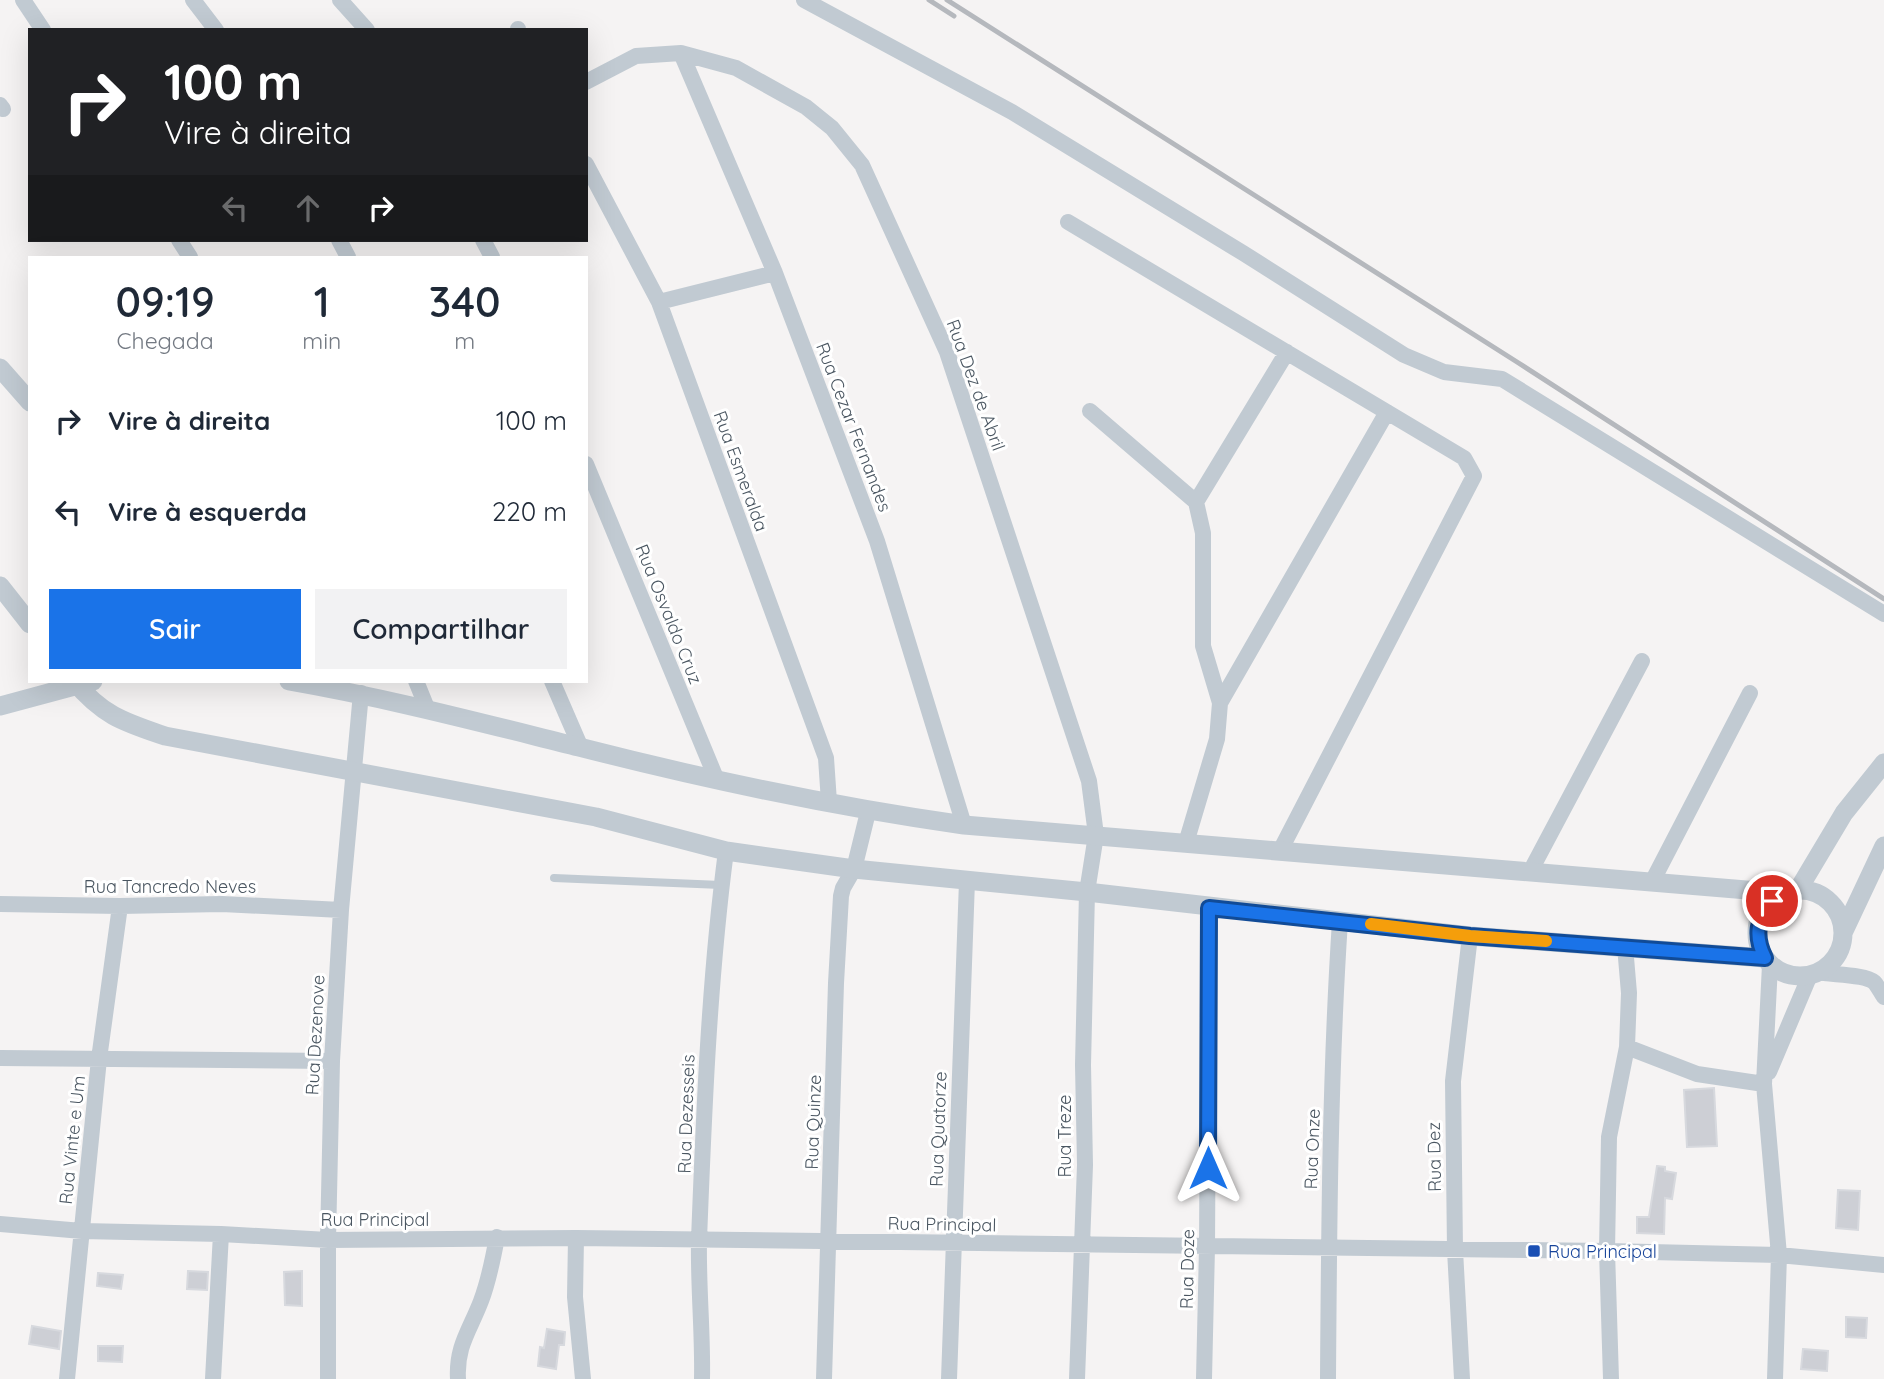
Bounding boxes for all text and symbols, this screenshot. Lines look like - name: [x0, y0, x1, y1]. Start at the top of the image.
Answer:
- text: 100 m: [164, 51, 302, 112]
- icon: right: [49, 56, 140, 147]
- text: Vire à direita: [164, 112, 352, 152]
- icon: left: [216, 189, 254, 227]
- icon: ahead: [289, 189, 327, 227]
- icon: right: [362, 189, 400, 227]
- text: 09:19: [115, 275, 215, 328]
- text: 1: [314, 275, 330, 328]
- text: 340: [429, 275, 501, 328]
- street label: Rua Dez de Abril: [942, 316, 1010, 454]
- text: Chegada: [117, 326, 214, 355]
- text: min: [302, 326, 341, 355]
- text: m: [454, 326, 475, 355]
- street label: Rua Cezar Fernandes: [811, 339, 897, 515]
- icon: right: [49, 402, 87, 440]
- text: Vire à direita: [108, 404, 270, 437]
- text: 100 m: [496, 404, 567, 437]
- street label: Rua Esmeralda: [709, 408, 773, 534]
- icon: left: [49, 493, 87, 531]
- text: Vire à esquerda: [108, 495, 307, 528]
- text: 220 m: [492, 495, 567, 528]
- street label: Rua Osvaldo Cruz: [630, 541, 708, 687]
- button: Sair: [49, 589, 301, 669]
- button: Compartilhar: [315, 589, 567, 669]
- pin: [1742, 871, 1802, 931]
- street label: Rua Tancredo Neves: [84, 875, 256, 898]
- icon: arrive: [1753, 882, 1791, 920]
- street label: Rua Dezenove: [300, 974, 330, 1096]
- street label: Rua Dezesseis: [672, 1054, 700, 1174]
- street label: Rua Quatorze: [924, 1071, 952, 1187]
- street label: Rua Vinte e Um: [54, 1074, 90, 1206]
- street label: Rua Quinze: [800, 1074, 826, 1170]
- street label: Rua Treze: [1053, 1094, 1076, 1178]
- street label: Rua Onze: [1299, 1108, 1325, 1190]
- street label: Rua Dez: [1422, 1122, 1446, 1192]
- position arrow: [1171, 1131, 1245, 1205]
- street label: Rua Principal: [321, 1208, 430, 1231]
- street label: Rua Principal: [887, 1212, 997, 1236]
- street label: Rua Doze: [1175, 1229, 1199, 1309]
- place label: Rua Principal: [1548, 1240, 1657, 1263]
- marker: Rua Principal: [1526, 1243, 1542, 1259]

